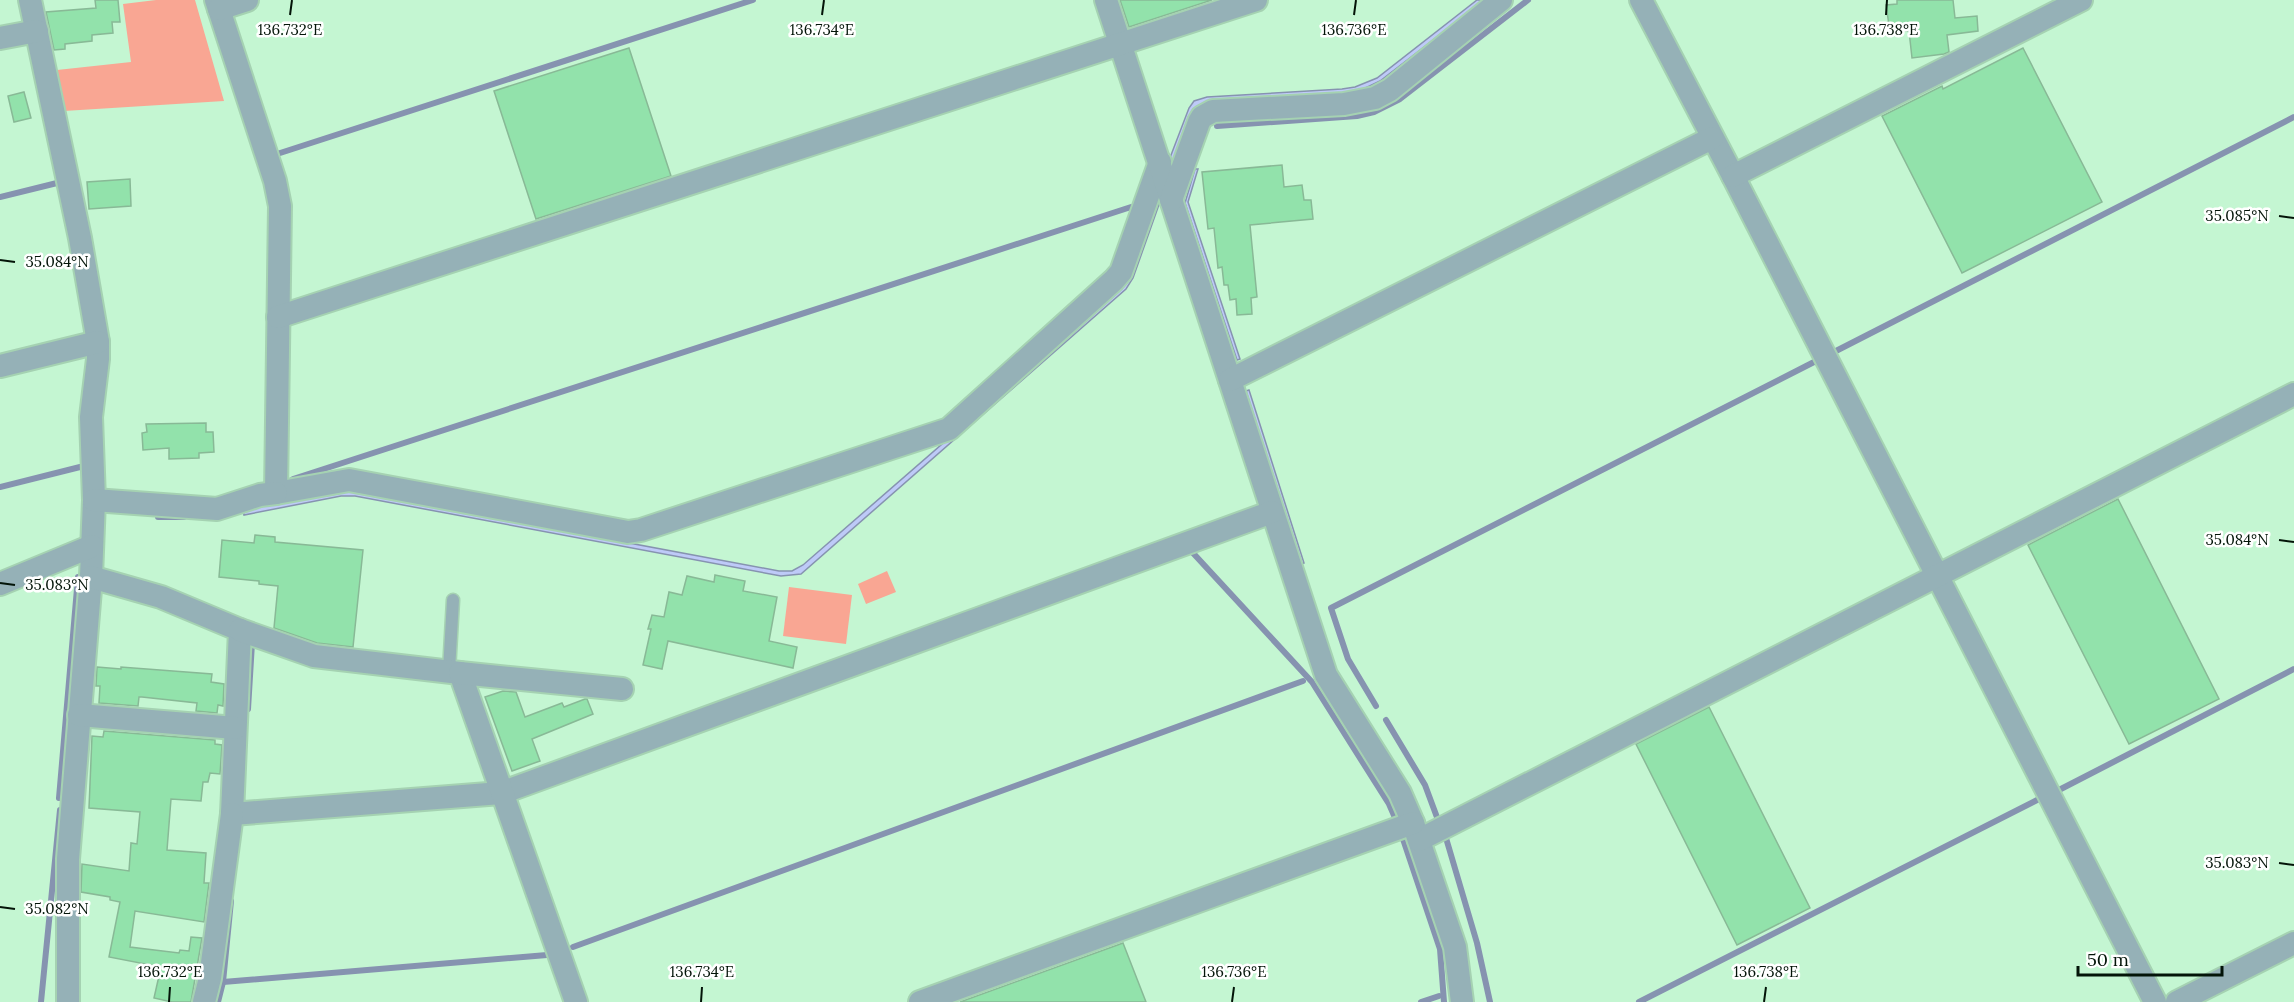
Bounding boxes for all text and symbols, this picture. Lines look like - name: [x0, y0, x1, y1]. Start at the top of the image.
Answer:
- text: 136.732°E: [258, 20, 322, 39]
- text: 136.734°E: [790, 20, 854, 39]
- text: 136.736°E: [1321, 20, 1387, 39]
- text: 136.738°E: [1854, 20, 1918, 39]
- text: 35.085°N: [2205, 206, 2269, 225]
- text: 35.084°N: [25, 252, 89, 271]
- text: 35.084°N: [2205, 530, 2269, 549]
- text: 35.083°N: [25, 575, 89, 594]
- text: 35.083°N: [2205, 853, 2269, 872]
- text: 35.082°N: [25, 899, 89, 918]
- scale bar: [2078, 939, 2222, 977]
- text: 50 m: [2087, 948, 2129, 971]
- text: 136.732°E: [138, 962, 202, 981]
- text: 136.734°E: [670, 962, 734, 981]
- text: 136.736°E: [1201, 962, 1267, 981]
- text: 136.738°E: [1734, 962, 1798, 981]

